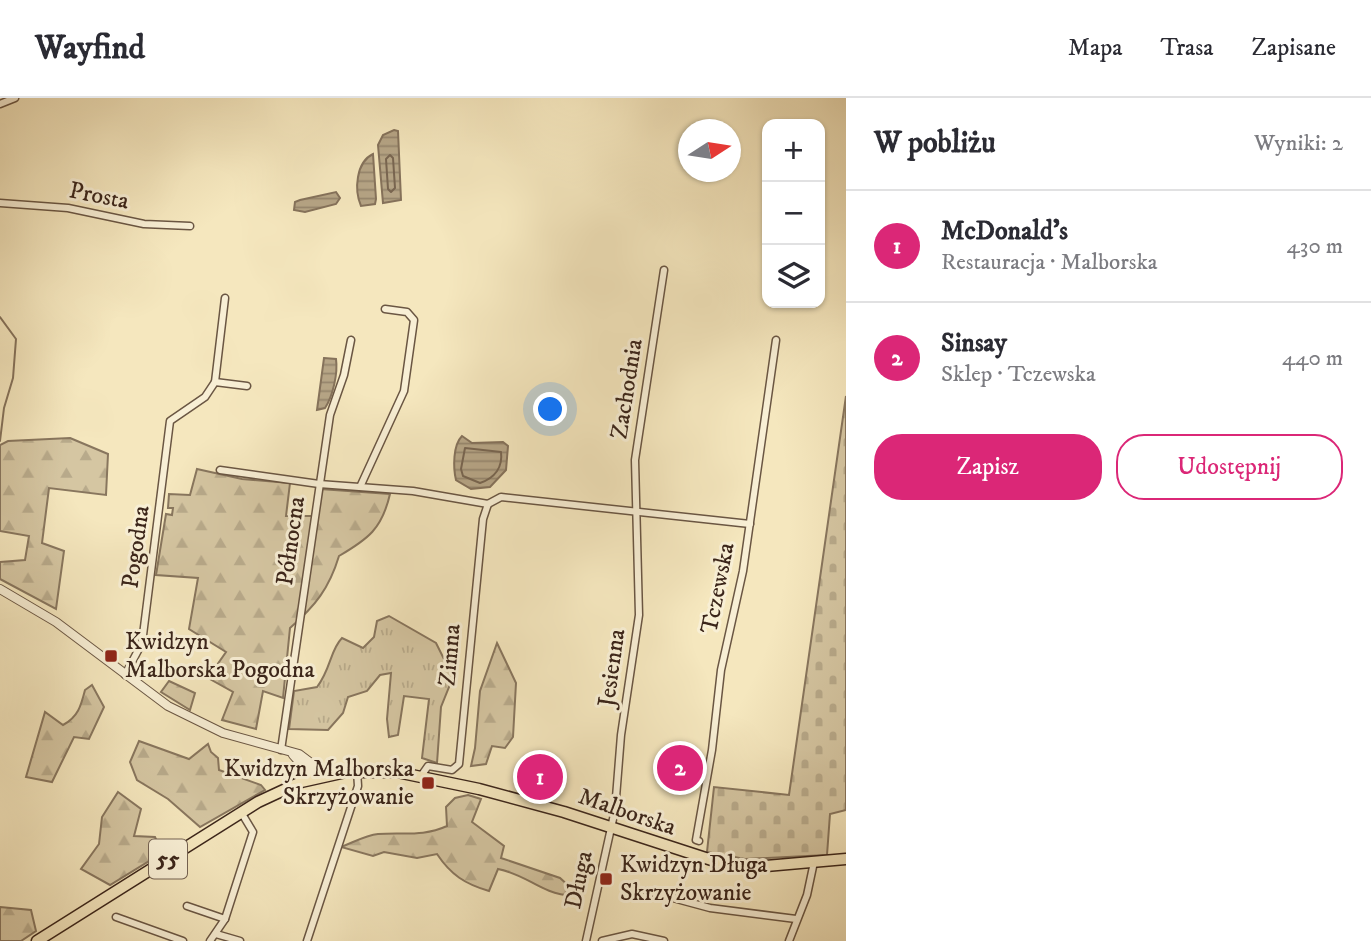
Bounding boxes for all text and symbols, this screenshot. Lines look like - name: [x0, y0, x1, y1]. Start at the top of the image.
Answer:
- text: Wayfind: [35, 28, 145, 69]
- text: Mapa: [1068, 33, 1122, 63]
- text: Trasa: [1160, 33, 1214, 63]
- text: Zapisane: [1252, 33, 1336, 63]
- north arrow: [678, 119, 741, 182]
- map controls: [762, 119, 825, 308]
- button: +: [762, 119, 825, 182]
- text: W pobliżu: [874, 125, 996, 162]
- text: Wyniki: 2: [1254, 129, 1343, 158]
- street label: Prosta: [66, 176, 132, 217]
- button: −: [762, 182, 825, 245]
- text: McDonald's: [941, 215, 1068, 248]
- text: 1: [893, 232, 901, 261]
- text: 430 m: [1287, 232, 1343, 261]
- button: layers: [762, 245, 825, 308]
- text: Restauracja · Malborska: [941, 248, 1158, 277]
- text: Sinsay: [941, 327, 1007, 360]
- street label: Zachodnia: [604, 336, 650, 441]
- text: 2: [891, 344, 903, 373]
- text: 440 m: [1282, 344, 1343, 373]
- text: Sklep · Tczewska: [941, 360, 1096, 389]
- your location: [533, 392, 567, 426]
- button: Zapisz: [874, 434, 1102, 500]
- button: Udostępnij: [1116, 434, 1343, 500]
- street label: Północna: [270, 494, 312, 587]
- street label: Pogodna: [115, 503, 157, 590]
- street label: Tczewska: [695, 539, 742, 636]
- street label: Zimna: [432, 622, 468, 687]
- street label: Jesienna: [591, 626, 632, 711]
- place label: Kwidzyn Malborska Pogodna: [125, 627, 315, 685]
- marker: Kwidzyn Malborska Pogodna: [103, 648, 119, 664]
- pin: 2: [657, 742, 703, 794]
- pin: 1: [517, 751, 563, 803]
- place label: Kwidzyn Malborska Skrzyżowanie: [224, 754, 415, 812]
- marker: Kwidzyn Malborska Skrzyżowanie: [420, 775, 436, 791]
- street label: Malborska: [574, 781, 680, 843]
- road number: 55: [149, 839, 187, 878]
- street label: Długa: [558, 847, 600, 912]
- place label: Kwidzyn Długa Skrzyżowanie: [620, 850, 768, 908]
- marker: Kwidzyn Długa Skrzyżowanie: [598, 871, 614, 887]

